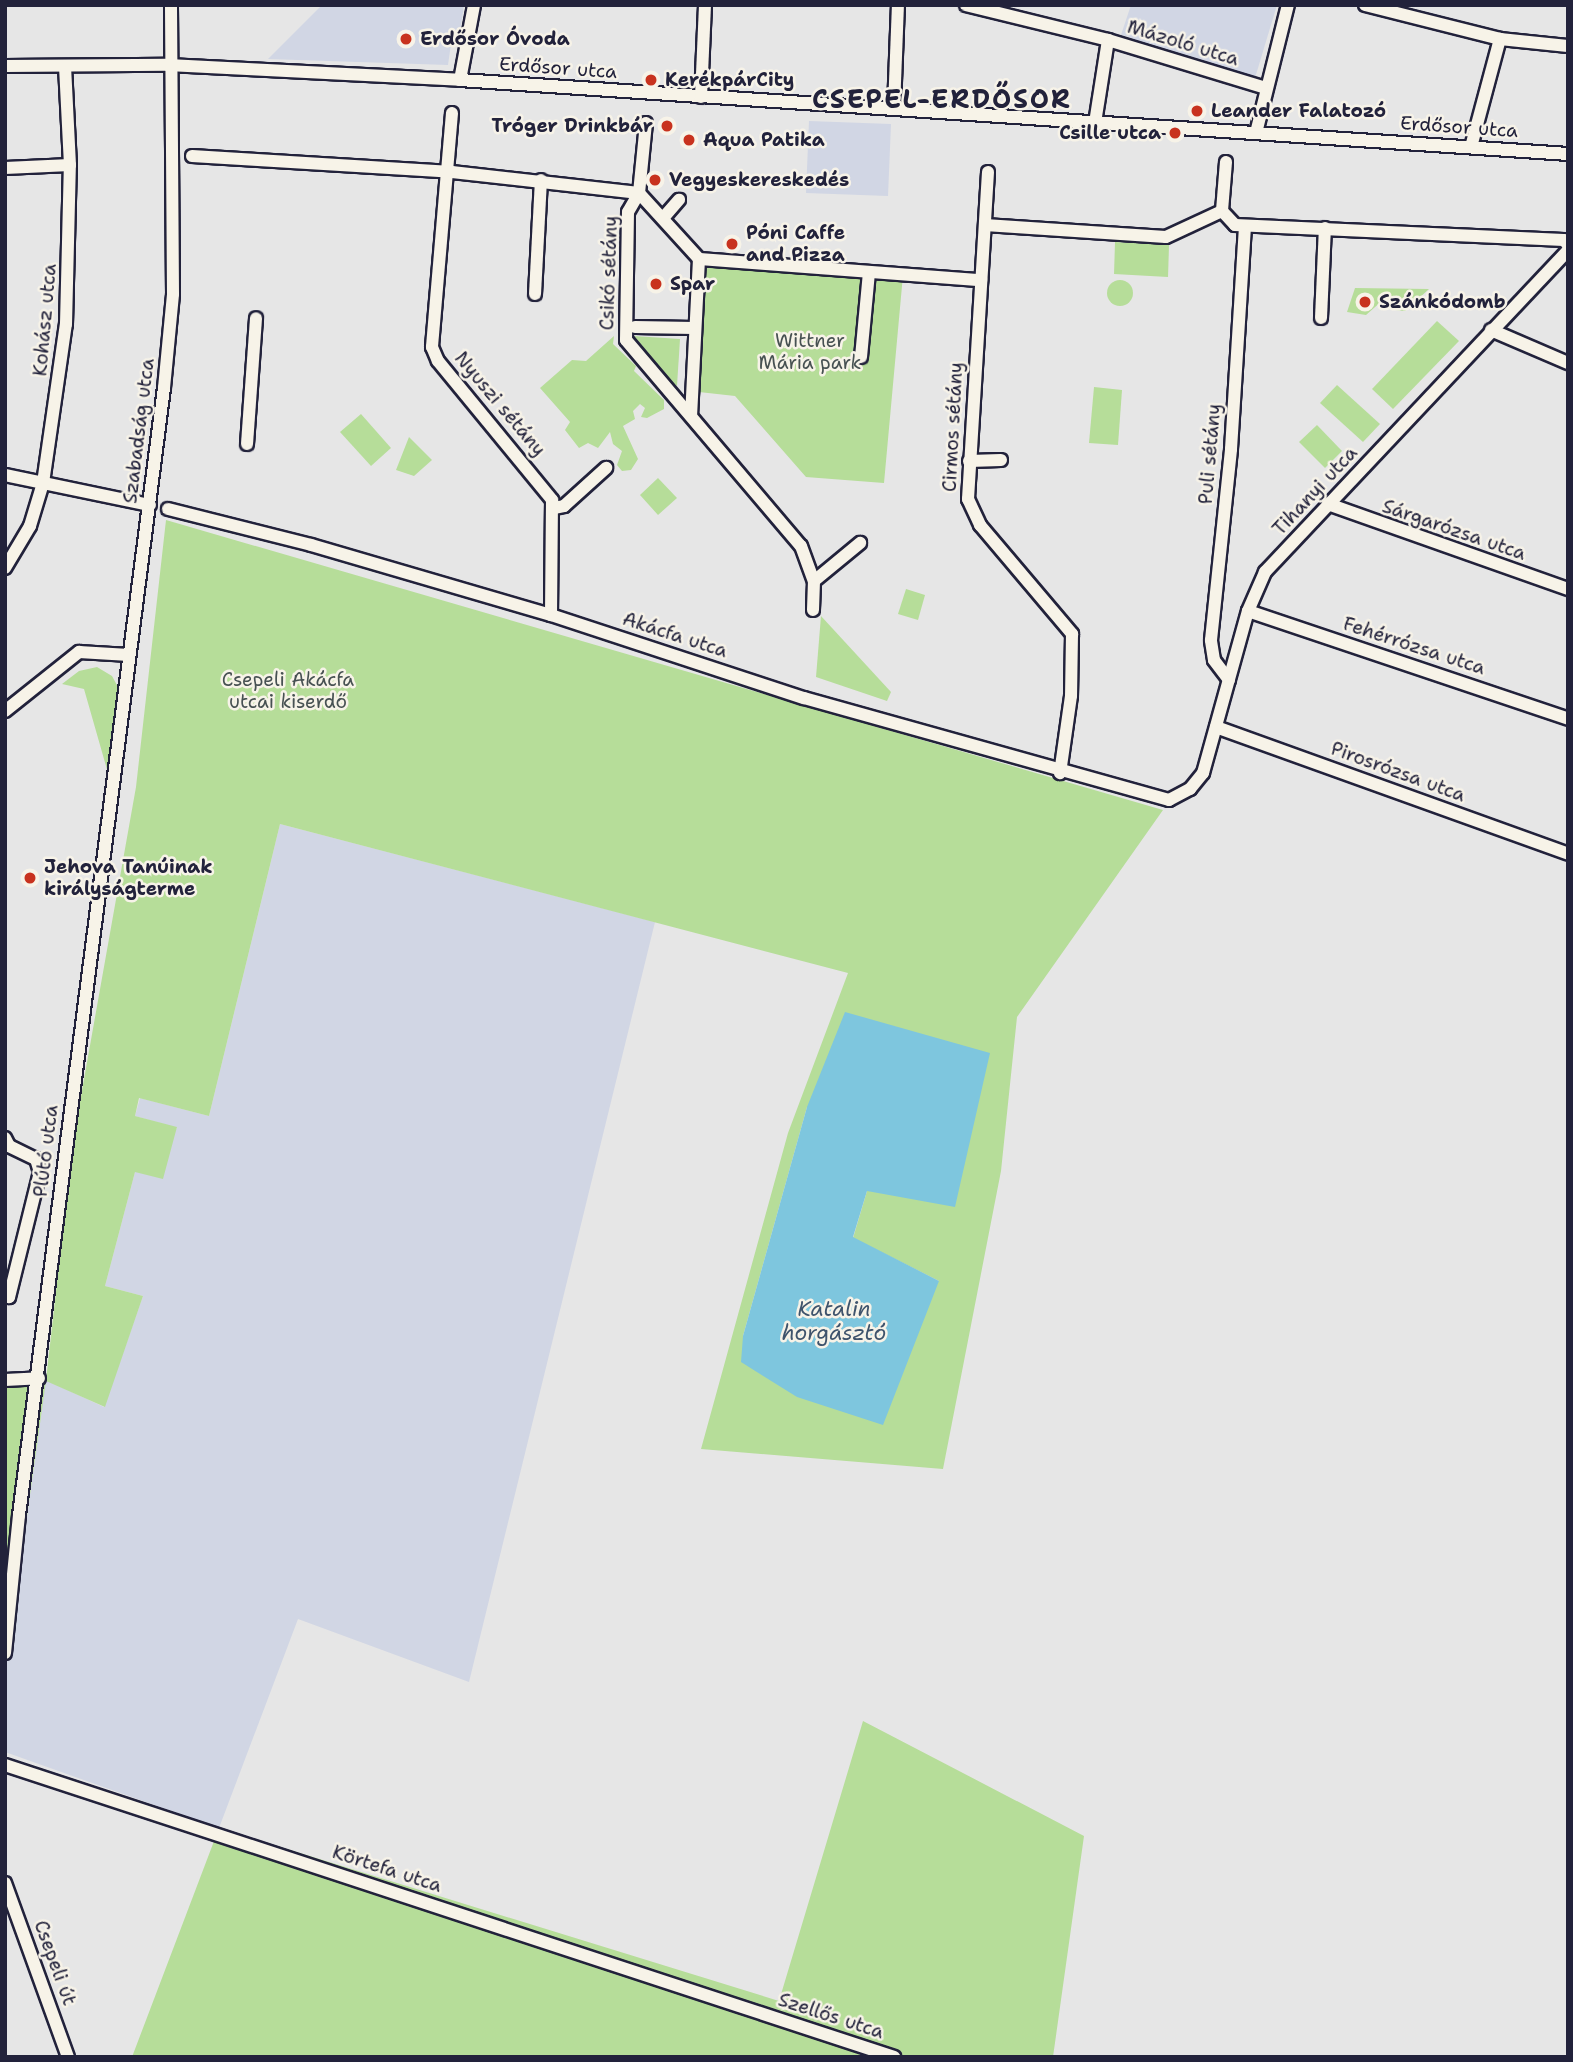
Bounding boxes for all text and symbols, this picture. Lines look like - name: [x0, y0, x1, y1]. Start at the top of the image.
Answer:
- street label: Mázoló utca: [1125, 15, 1241, 71]
- place label: Erdősor Óvoda: [420, 28, 570, 50]
- marker: Erdősor Óvoda: [398, 31, 414, 47]
- street label: Erdősor utca: [498, 53, 618, 83]
- place label: KerékpárCity: [665, 69, 794, 91]
- marker: KerékpárCity: [643, 72, 659, 88]
- district label: CSEPEL-ERDŐSOR: [814, 83, 1070, 115]
- place label: Leander Falatozó: [1211, 100, 1386, 122]
- marker: Leander Falatozó: [1189, 103, 1205, 119]
- street label: Erdősor utca: [1399, 112, 1519, 142]
- place label: Tróger Drinkbár: [492, 115, 653, 137]
- marker: Tróger Drinkbár: [659, 118, 675, 134]
- place label: Csille utca: [1059, 122, 1161, 144]
- marker: Csille utca: [1167, 125, 1183, 141]
- place label: Aqua Patika: [703, 129, 825, 151]
- marker: Aqua Patika: [681, 132, 697, 148]
- place label: Vegyeskereskedés: [669, 169, 849, 191]
- marker: Vegyeskereskedés: [647, 172, 663, 188]
- street label: Csikó sétány: [596, 215, 622, 331]
- place label: Póni Caffe and Pizza: [746, 222, 845, 266]
- marker: Póni Caffe and Pizza: [724, 236, 740, 252]
- street label: Kohász utca: [29, 263, 61, 377]
- place label: Spar: [670, 273, 715, 295]
- marker: Spar: [648, 276, 664, 292]
- place label: Szánkódomb: [1379, 291, 1506, 313]
- marker: Szánkódomb: [1357, 294, 1373, 310]
- park label: Wittner Mária park: [759, 330, 861, 374]
- street label: Nyuszi sétány: [450, 347, 550, 461]
- street label: Szabadság utca: [119, 357, 159, 505]
- street label: Cirmos sétány: [938, 361, 968, 493]
- street label: Puli sétány: [1194, 403, 1226, 505]
- street label: Tihanyi utca: [1268, 442, 1362, 540]
- street label: Sárgarózsa utca: [1379, 495, 1529, 565]
- street label: Akácfa utca: [620, 607, 730, 663]
- street label: Fehérrózsa utca: [1340, 612, 1488, 680]
- park label: Csepeli Akácfa utcai kiserdő: [222, 669, 354, 713]
- street label: Pirosrózsa utca: [1328, 737, 1468, 807]
- place label: Jehova Tanúinak királyságterme: [44, 856, 213, 900]
- marker: Jehova Tanúinak királyságterme: [22, 870, 38, 886]
- street label: Plútó utca: [29, 1104, 63, 1198]
- water label: Katalin horgásztó: [782, 1296, 886, 1346]
- street label: Körtefa utca: [329, 1841, 445, 1897]
- street label: Csepeli út: [29, 1917, 81, 2009]
- street label: Szellős utca: [775, 1988, 887, 2044]

